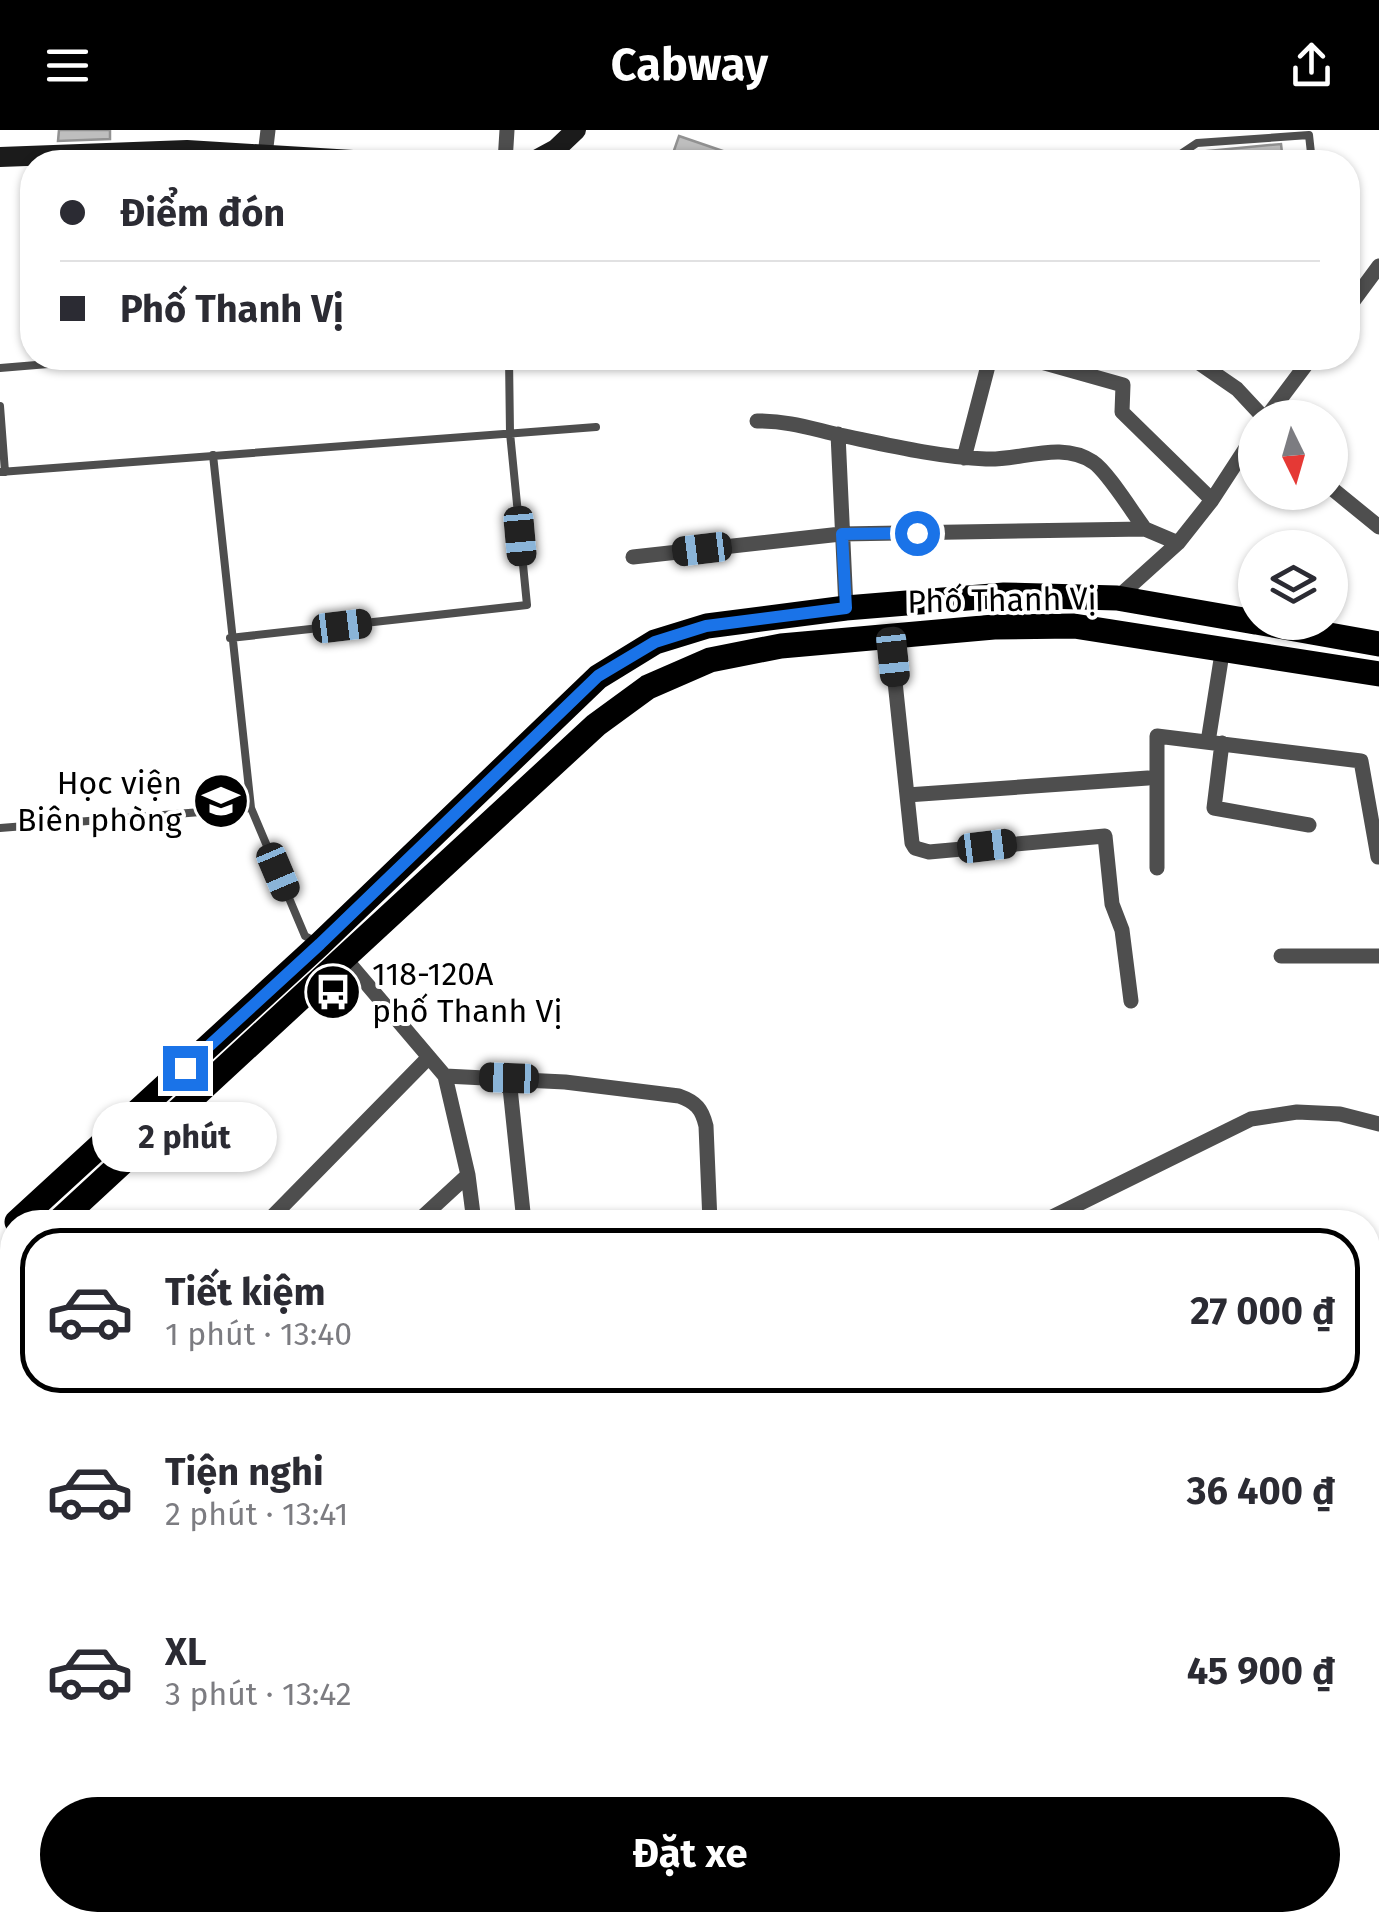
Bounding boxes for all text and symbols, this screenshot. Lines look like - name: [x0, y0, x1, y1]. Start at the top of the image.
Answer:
- icon: menu: [40, 38, 95, 93]
- text: Cabway: [611, 38, 768, 92]
- icon: share: [1284, 38, 1339, 93]
- text: Điểm đón: [120, 190, 285, 236]
- text: Phố Thanh Vị: [120, 286, 344, 332]
- north arrow: [1238, 400, 1348, 510]
- map controls: [1238, 400, 1348, 640]
- car: [502, 505, 538, 567]
- route start: [895, 511, 940, 556]
- car: [670, 530, 734, 568]
- button: layers: [1238, 530, 1348, 640]
- street label: Phố Thanh Vị: [907, 579, 1097, 621]
- car: [310, 607, 374, 645]
- car: [875, 626, 911, 688]
- place label: Học viện Biên phòng: [17, 764, 182, 839]
- school or university icon: Học viện Biên phòng: [191, 771, 251, 831]
- car: [955, 827, 1019, 865]
- car: [252, 839, 304, 905]
- place label: 118-120A phố Thanh Vị: [372, 955, 562, 1030]
- bus stop icon: 118-120A phố Thanh Vị: [303, 962, 363, 1022]
- route end: [163, 1046, 208, 1091]
- car: [478, 1062, 540, 1094]
- callout: 2 phút: [92, 1103, 278, 1173]
- text: 2 phút: [138, 1118, 231, 1156]
- icon: car: [45, 1266, 135, 1356]
- text: Tiết kiệm: [165, 1269, 326, 1315]
- text: 27 000 ₫: [1190, 1288, 1335, 1334]
- text: 1 phút · 13:40: [165, 1315, 352, 1353]
- icon: car: [45, 1446, 135, 1536]
- text: Tiện nghi: [165, 1449, 324, 1495]
- text: 36 400 ₫: [1187, 1468, 1335, 1514]
- text: 2 phút · 13:41: [165, 1495, 348, 1533]
- icon: car: [45, 1626, 135, 1716]
- text: XL: [165, 1629, 207, 1675]
- text: 45 900 ₫: [1187, 1648, 1335, 1694]
- text: 3 phút · 13:42: [165, 1675, 352, 1713]
- button: Đặt xe: [40, 1797, 1340, 1912]

